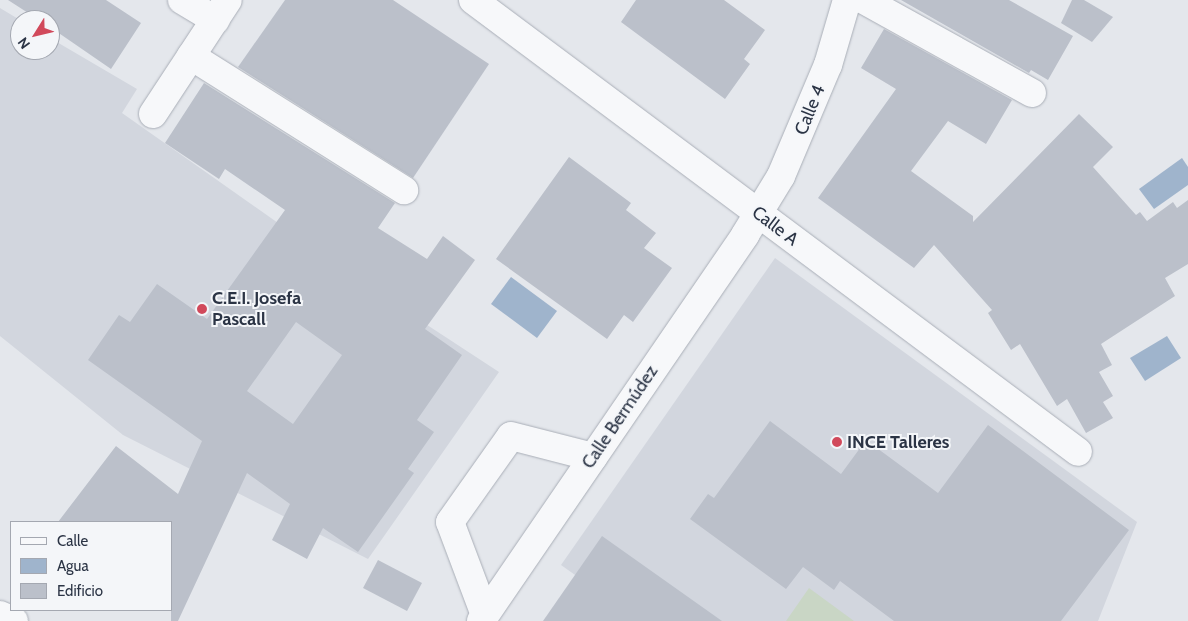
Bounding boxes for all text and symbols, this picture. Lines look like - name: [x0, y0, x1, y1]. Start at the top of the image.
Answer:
- north arrow: [10, 10, 60, 60]
- text: N: [13, 34, 34, 53]
- street label: Calle 4: [790, 82, 830, 138]
- street label: Calle A: [748, 202, 802, 250]
- place label: C.E.I. Josefa Pascall: [212, 288, 301, 330]
- marker: C.E.I. Josefa Pascall: [196, 303, 208, 315]
- street label: Calle Bermúdez: [578, 361, 662, 473]
- place label: INCE Talleres: [847, 431, 949, 453]
- marker: INCE Talleres: [831, 436, 843, 448]
- legend: [10, 521, 172, 611]
- text: Calle: [57, 532, 88, 550]
- text: Agua: [57, 557, 89, 575]
- text: Edificio: [57, 582, 103, 600]

